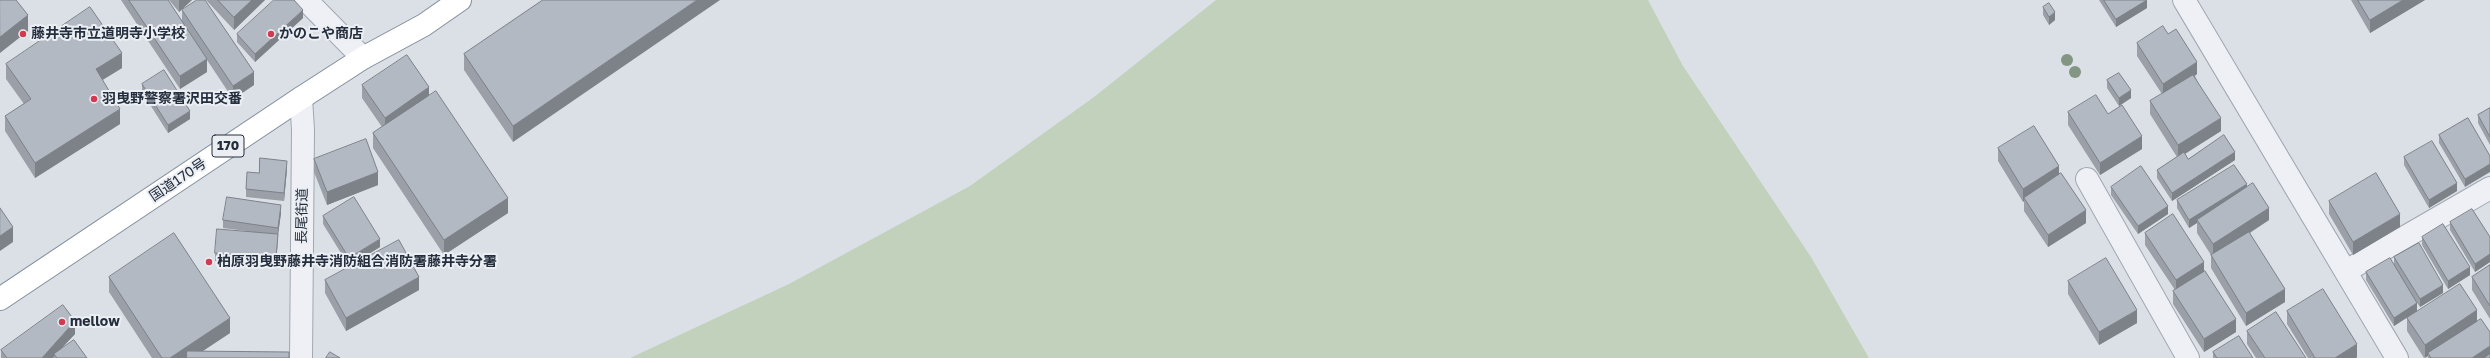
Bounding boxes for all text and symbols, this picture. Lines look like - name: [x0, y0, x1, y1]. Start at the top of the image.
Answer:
- place label: 藤井寺市立道明寺小学校: [31, 26, 185, 42]
- place label: かのこや商店: [279, 26, 363, 42]
- marker: 藤井寺市立道明寺小学校: [18, 29, 28, 39]
- marker: かのこや商店: [266, 29, 276, 39]
- place label: 羽曳野警察署沢田交番: [102, 91, 242, 107]
- marker: 羽曳野警察署沢田交番: [89, 94, 99, 104]
- road number: 170: [212, 135, 244, 157]
- street label: 国道170号: [146, 155, 210, 205]
- street label: 長尾街道: [293, 188, 311, 244]
- place label: 柏原羽曳野藤井寺消防組合消防署藤井寺分署: [217, 254, 497, 270]
- marker: 柏原羽曳野藤井寺消防組合消防署藤井寺分署: [204, 257, 214, 267]
- place label: mellow: [70, 314, 120, 330]
- marker: mellow: [57, 317, 67, 327]

